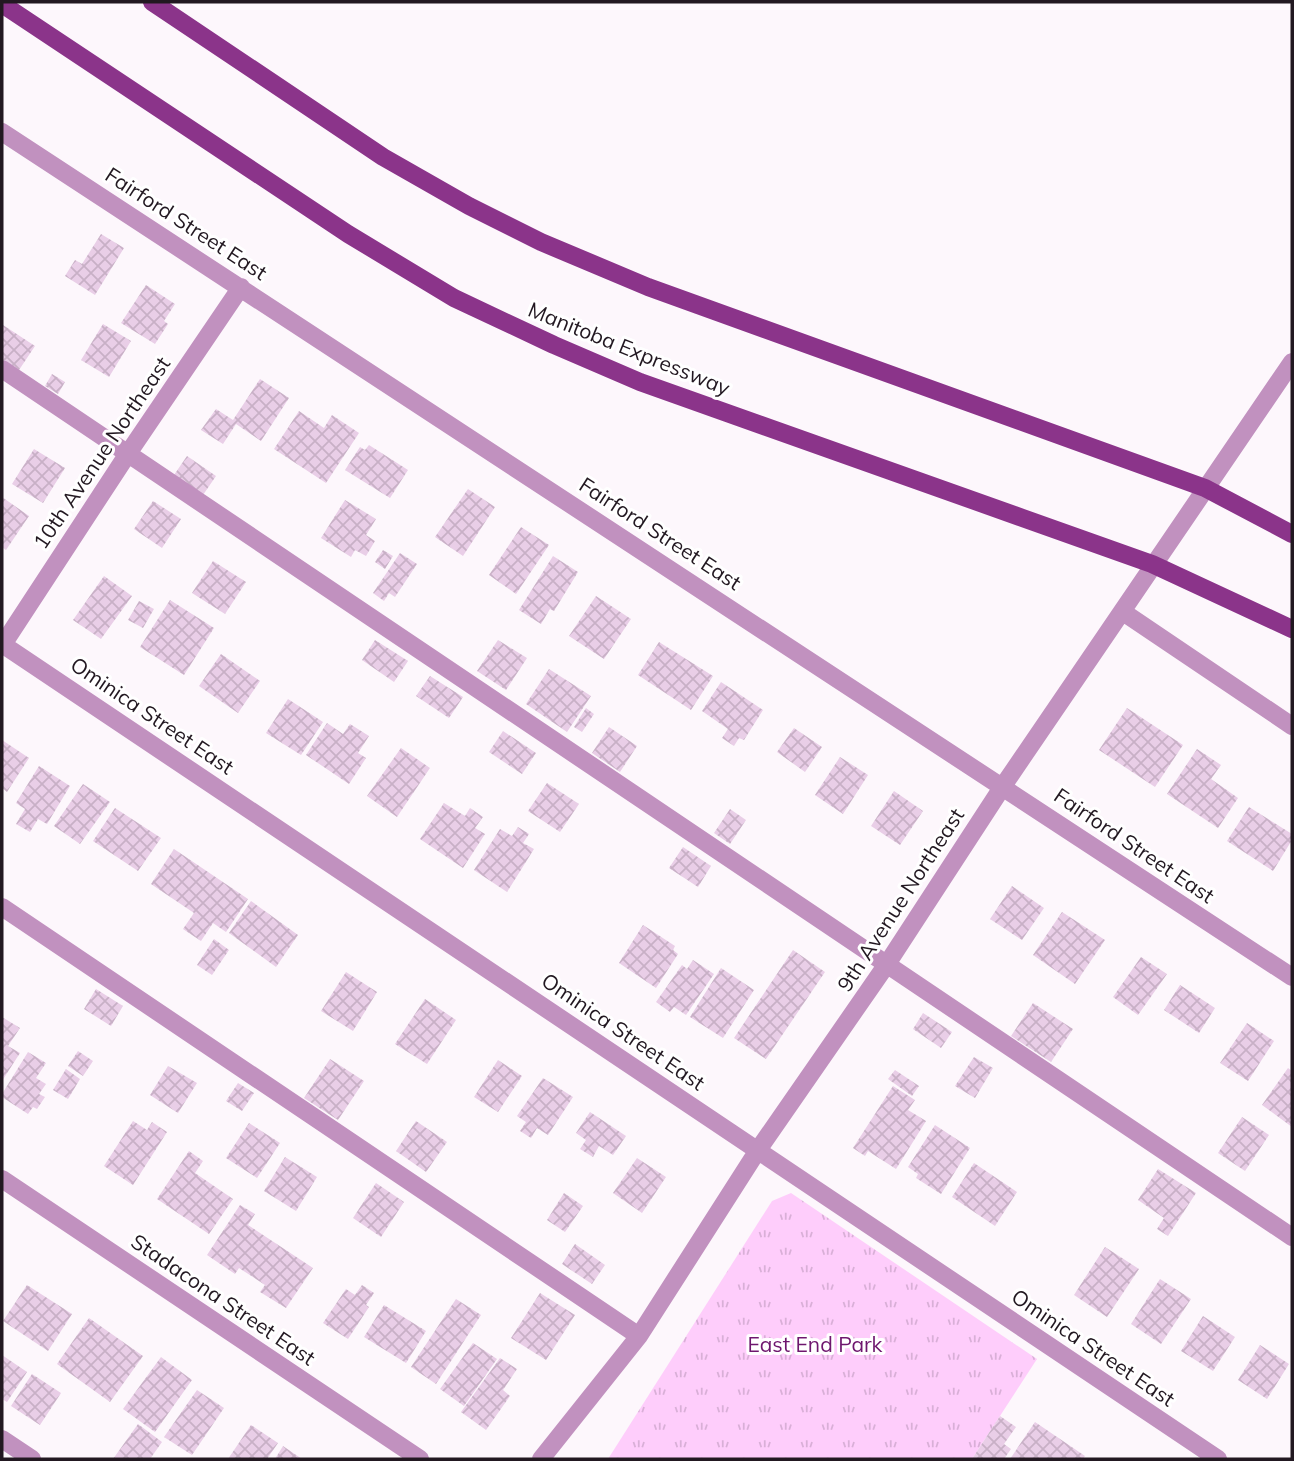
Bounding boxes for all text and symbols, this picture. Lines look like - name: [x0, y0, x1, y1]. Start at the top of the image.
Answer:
- street label: Fairford Street East: [101, 161, 272, 285]
- street label: Manitoba Expressway: [525, 296, 734, 400]
- street label: 10th Avenue Northeast: [27, 351, 175, 553]
- street label: Fairford Street East: [575, 471, 746, 595]
- street label: Ominica Street East: [66, 651, 239, 779]
- street label: Fairford Street East: [1050, 782, 1220, 908]
- street label: 9th Avenue Northeast: [831, 803, 969, 996]
- street label: Ominica Street East: [537, 967, 710, 1095]
- street label: Stadacona Street East: [126, 1228, 321, 1371]
- street label: Ominica Street East: [1007, 1283, 1180, 1411]
- park label: East End Park: [748, 1331, 883, 1357]

